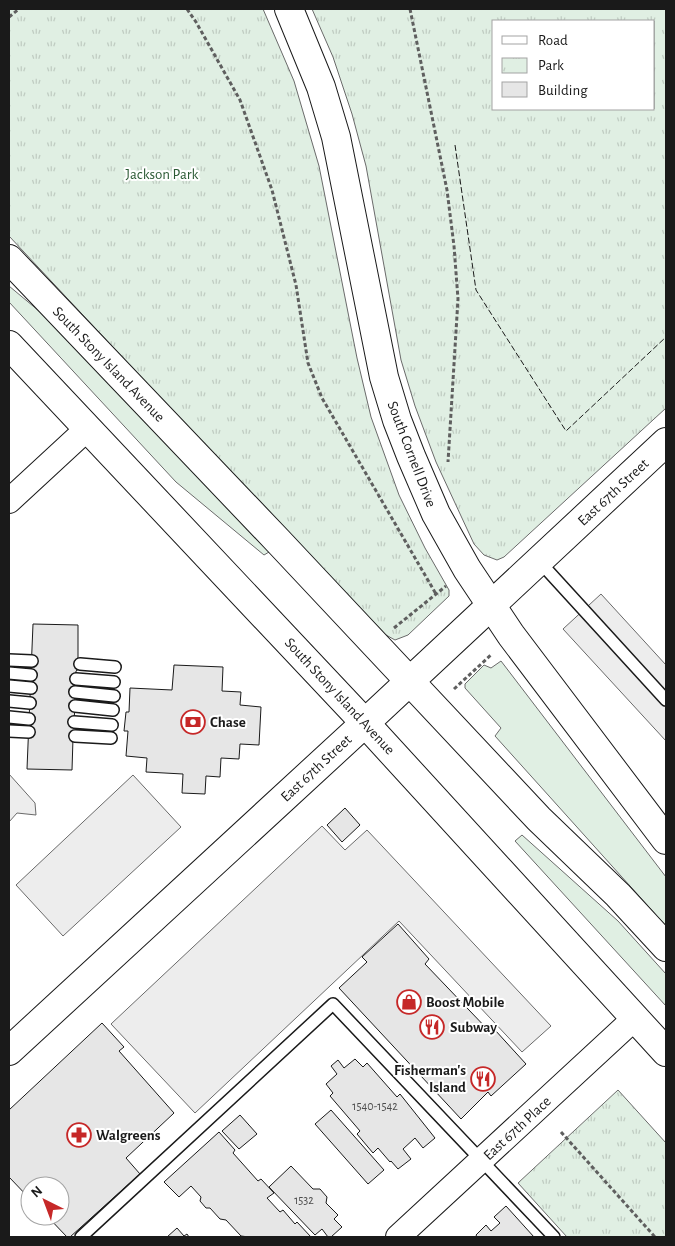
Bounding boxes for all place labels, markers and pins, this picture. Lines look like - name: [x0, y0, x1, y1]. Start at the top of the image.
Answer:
- bank icon: Chase: [180, 709, 206, 735]
- place label: Chase: [210, 715, 246, 730]
- shop icon: Boost Mobile: [396, 989, 422, 1015]
- place label: Boost Mobile: [426, 995, 504, 1010]
- restaurant icon: Subway: [419, 1014, 445, 1040]
- place label: Subway: [450, 1020, 497, 1035]
- place label: Fisherman's Island: [394, 1063, 466, 1095]
- restaurant icon: Fisherman's Island: [470, 1066, 496, 1092]
- pharmacy icon: Walgreens: [66, 1122, 92, 1148]
- place label: Walgreens: [96, 1128, 161, 1143]

